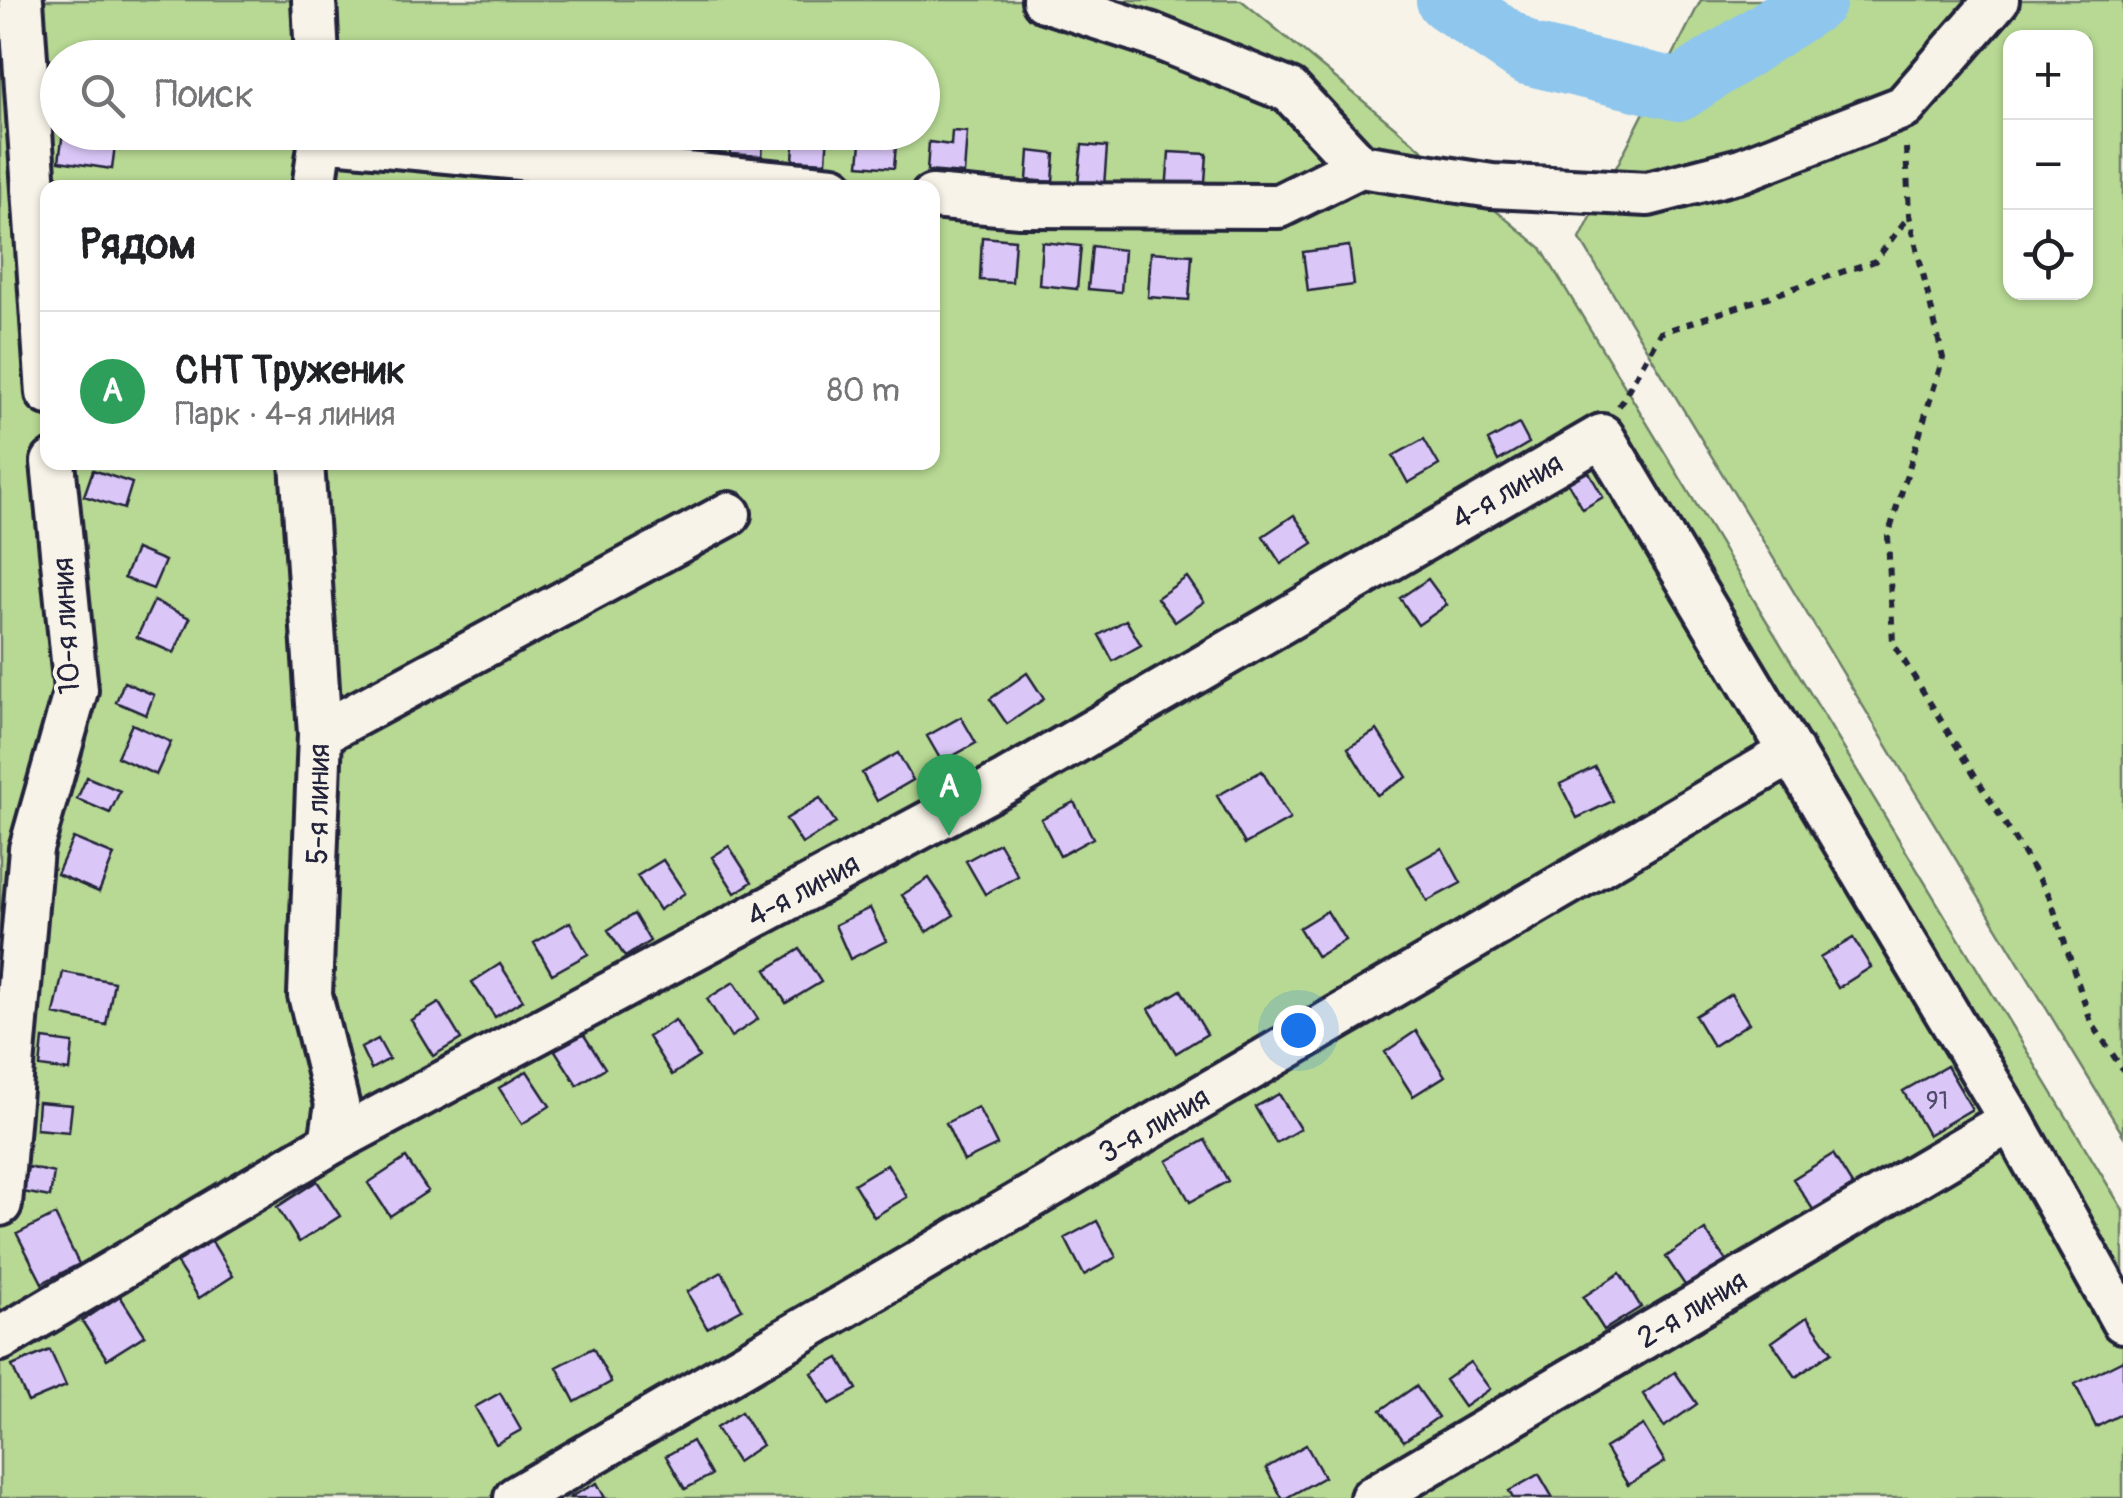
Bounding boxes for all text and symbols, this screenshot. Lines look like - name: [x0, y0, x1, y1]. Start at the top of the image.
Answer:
- map controls: [2003, 30, 2093, 300]
- button: +: [2003, 30, 2093, 120]
- search box: [40, 40, 940, 150]
- icon: search: [75, 68, 130, 123]
- text: Поиск: [155, 71, 254, 119]
- button: −: [2003, 120, 2093, 210]
- button: locate: [2003, 210, 2093, 300]
- text: Рядом: [80, 219, 196, 271]
- text: СНТ Труженик: [175, 347, 406, 395]
- text: A: [102, 371, 123, 411]
- text: 80 m: [827, 371, 900, 411]
- text: Парк · 4-я линия: [175, 395, 395, 435]
- street label: 4-я линия: [1445, 445, 1569, 538]
- street label: 10-я линия: [44, 557, 89, 695]
- street label: 5-я линия: [299, 743, 338, 865]
- pin: A: [916, 754, 982, 836]
- street label: 4-я линия: [741, 845, 866, 935]
- your location: [1273, 1005, 1324, 1056]
- street label: 3-я линия: [1092, 1079, 1216, 1172]
- house number: 91: [1926, 1086, 1948, 1117]
- street label: 2-я линия: [1631, 1262, 1754, 1357]

